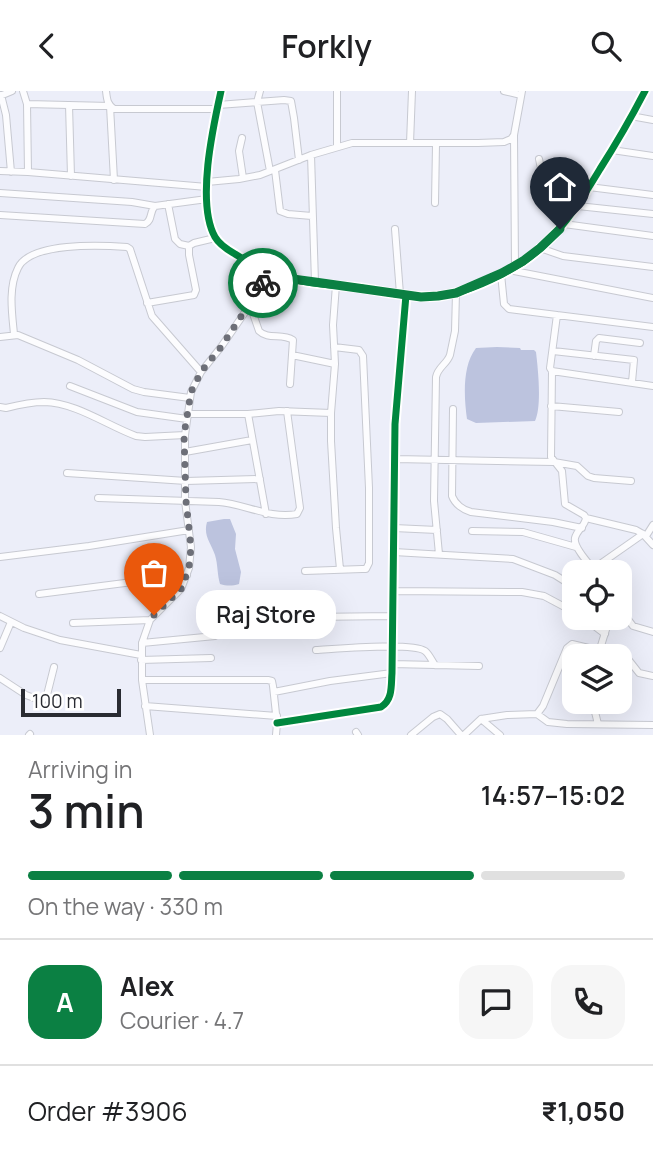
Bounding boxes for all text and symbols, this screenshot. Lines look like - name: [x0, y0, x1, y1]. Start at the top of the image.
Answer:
- text: Forkly: [281, 24, 372, 68]
- icon: back: [28, 27, 66, 65]
- icon: search: [587, 27, 625, 65]
- pin: [530, 157, 590, 229]
- icon: home: [541, 168, 579, 206]
- courier: [228, 248, 298, 318]
- icon: bike: [244, 264, 282, 302]
- pin: [124, 543, 184, 615]
- icon: bag: [135, 554, 173, 592]
- map controls: [562, 560, 632, 714]
- button: locate: [562, 560, 632, 630]
- callout: Raj Store: [196, 591, 336, 639]
- text: Raj Store: [216, 598, 316, 630]
- button: layers: [562, 644, 632, 714]
- scale bar: [21, 686, 121, 718]
- text: 100 m: [32, 688, 83, 714]
- text: Arriving in: [28, 753, 133, 785]
- text: 14:57–15:02: [481, 777, 625, 813]
- text: 3 min: [28, 779, 145, 842]
- text: On the way · 330 m: [28, 890, 223, 922]
- button: chat: [459, 965, 533, 1039]
- button: phone: [551, 965, 625, 1039]
- text: Alex: [120, 968, 174, 1004]
- text: A: [56, 984, 74, 1020]
- text: Courier · 4.7: [120, 1004, 244, 1036]
- text: Order #3906: [28, 1093, 188, 1129]
- text: ₹1,050: [541, 1093, 625, 1129]

